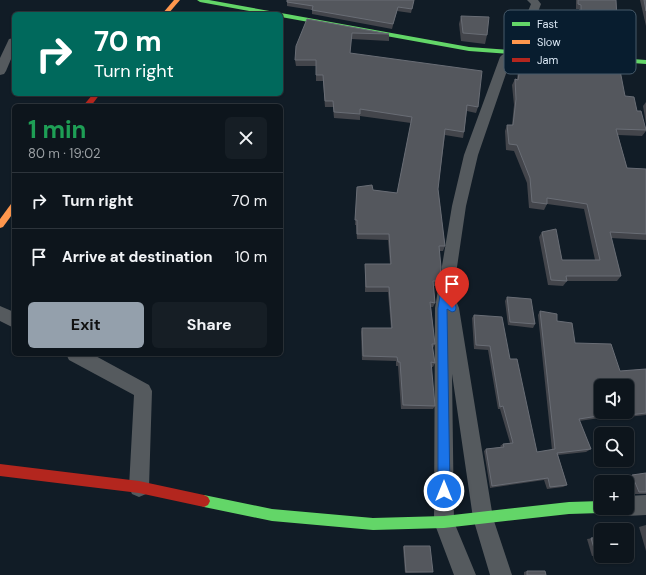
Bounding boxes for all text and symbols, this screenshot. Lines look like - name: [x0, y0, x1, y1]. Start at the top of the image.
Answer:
- legend: [504, 10, 636, 74]
- text: Fast: [537, 17, 558, 31]
- text: 70 m: [94, 23, 162, 60]
- icon: right: [28, 28, 80, 80]
- text: Slow: [537, 35, 561, 49]
- text: Jam: [537, 53, 558, 67]
- text: Turn right: [94, 59, 174, 83]
- text: 1 min: [28, 114, 86, 145]
- button: close: [225, 117, 267, 159]
- text: 80 m · 19:02: [28, 145, 100, 162]
- icon: right: [28, 190, 50, 212]
- text: Turn right: [62, 191, 133, 211]
- text: 70 m: [232, 191, 267, 211]
- icon: arrive: [28, 246, 50, 268]
- text: Arrive at destination: [62, 247, 213, 267]
- text: 10 m: [235, 247, 267, 267]
- pin: [435, 267, 469, 308]
- icon: arrive: [441, 273, 463, 295]
- button: Exit: [28, 302, 144, 348]
- button: Share: [152, 302, 267, 348]
- map controls: [594, 379, 634, 563]
- button: sound: [594, 379, 634, 419]
- button: search: [594, 427, 634, 467]
- position arrow: [423, 470, 465, 512]
- button: +: [594, 475, 634, 515]
- button: −: [594, 523, 634, 563]

